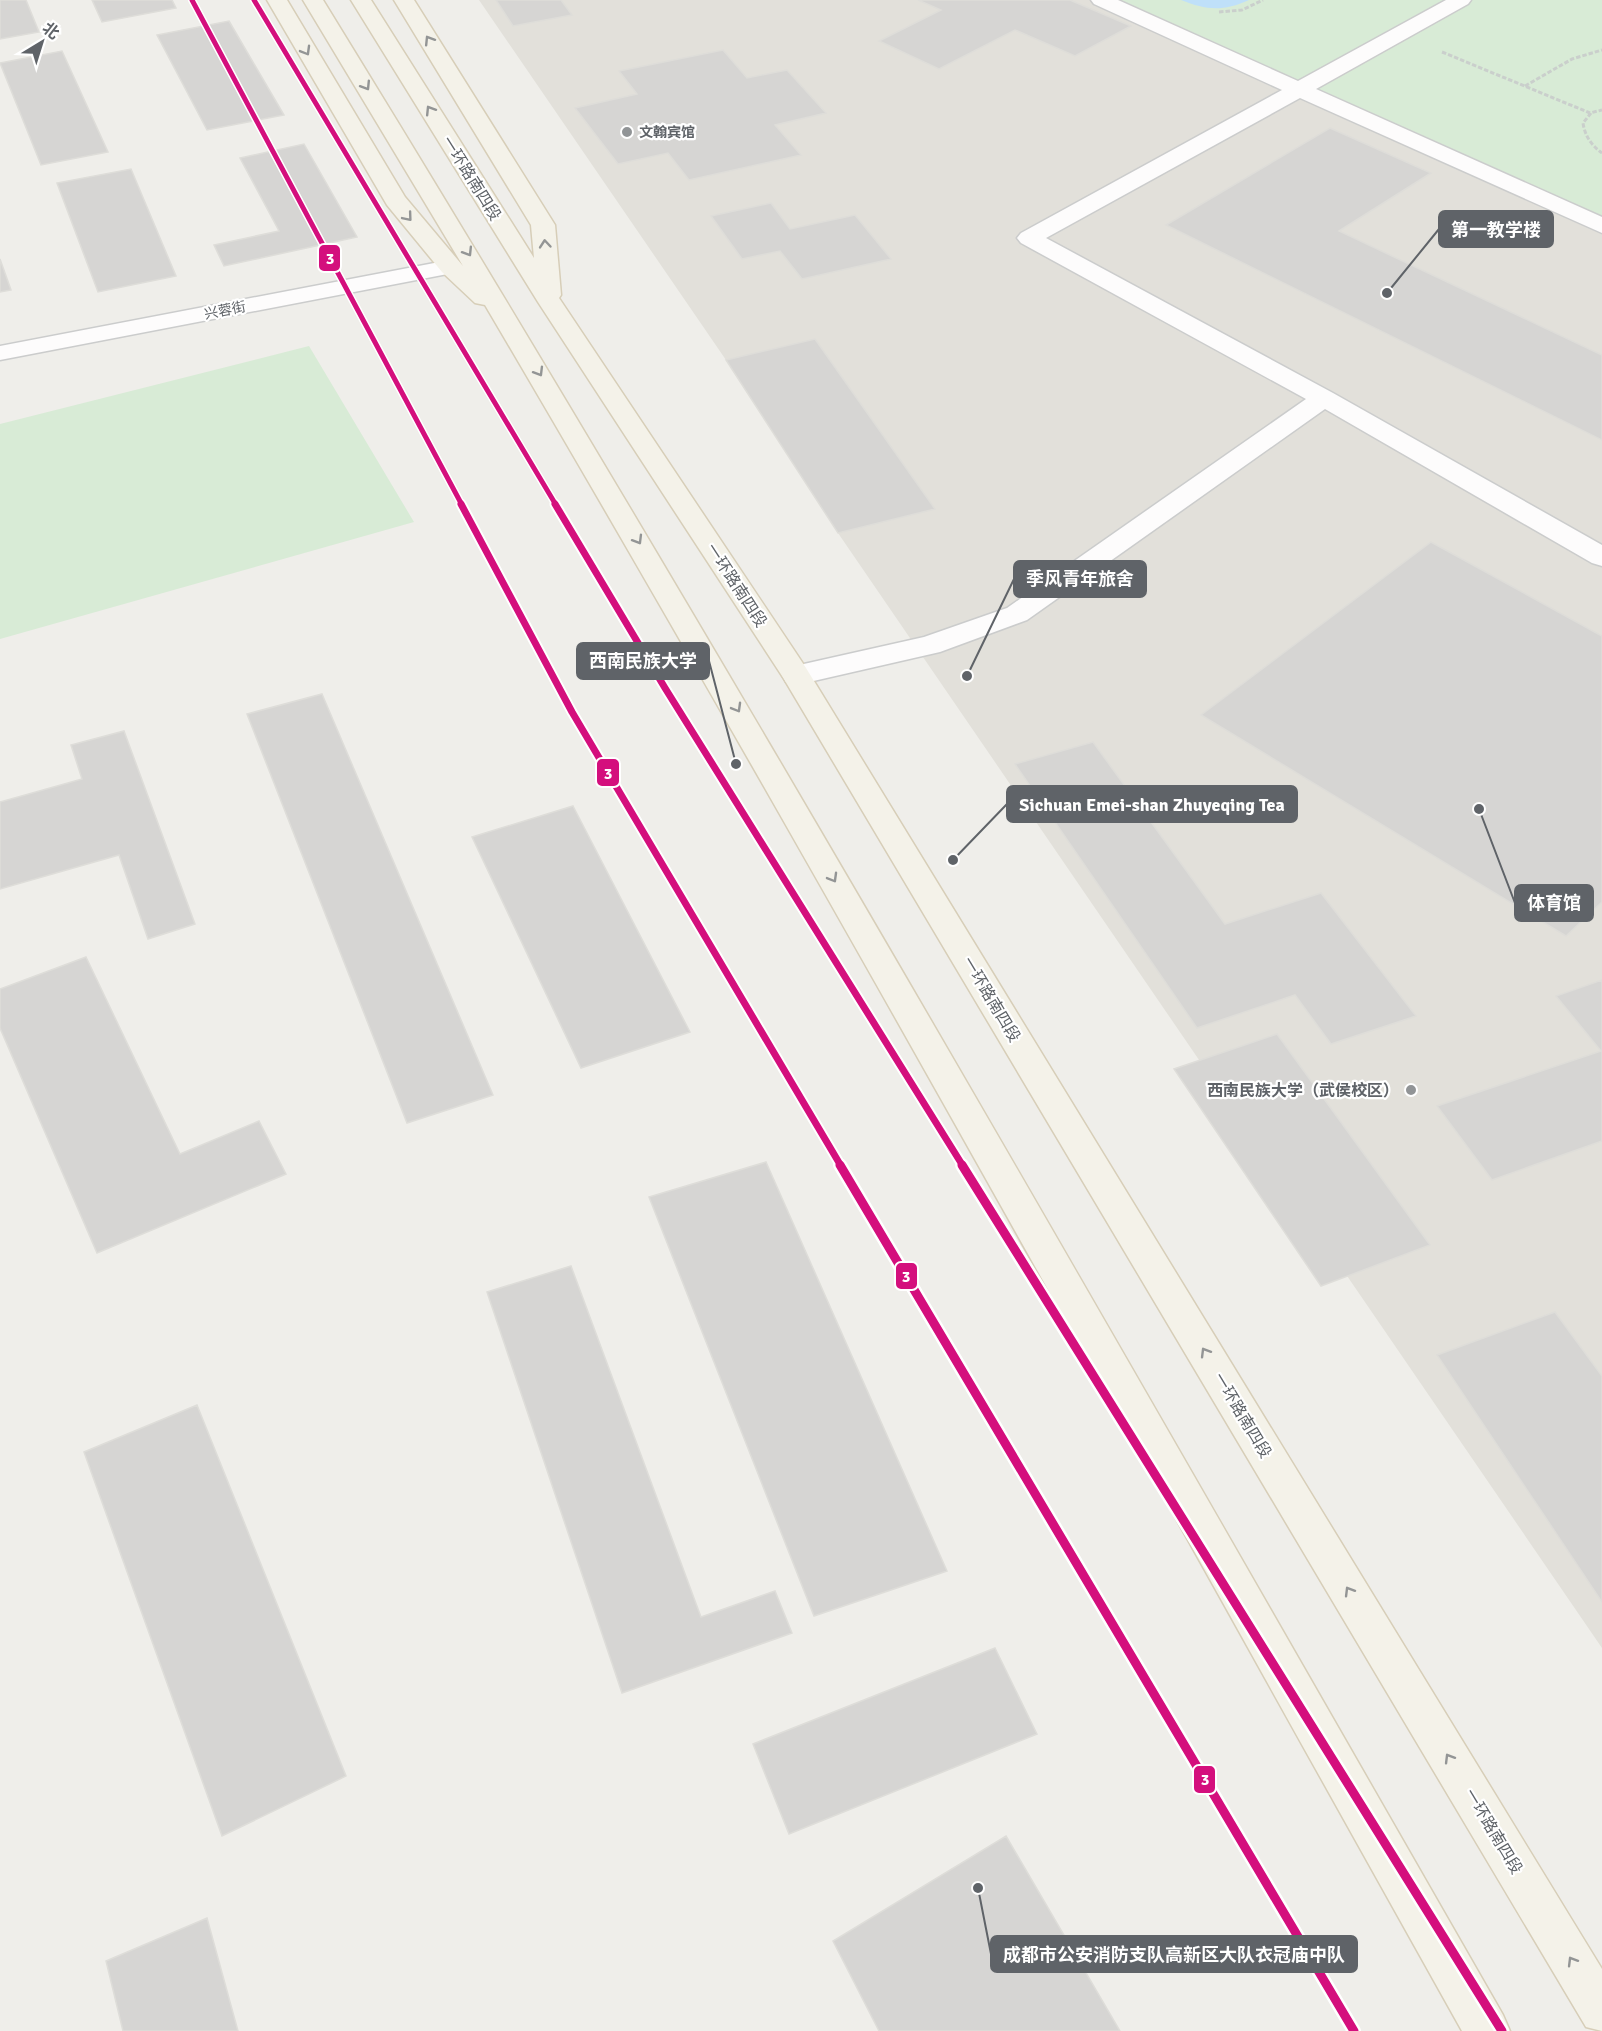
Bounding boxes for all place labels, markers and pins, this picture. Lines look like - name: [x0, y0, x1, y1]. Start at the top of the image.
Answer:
- place label: 文翰宾馆: [639, 124, 695, 141]
- marker: 文翰宾馆: [620, 125, 634, 139]
- callout: 第一教学楼: [1439, 211, 1553, 247]
- callout: 季风青年旅舍: [1014, 561, 1146, 597]
- callout: 西南民族大学: [577, 643, 709, 679]
- callout: Sichuan Emei-shan Zhuyeqing Tea: [1007, 786, 1297, 822]
- callout: 体育馆: [1515, 885, 1593, 921]
- place label: 西南民族大学（武侯校区）: [1207, 1081, 1399, 1101]
- marker: 西南民族大学（武侯校区）: [1404, 1083, 1418, 1097]
- callout: 成都市公安消防支队高新区大队衣冠庙中队: [991, 1936, 1357, 1972]

